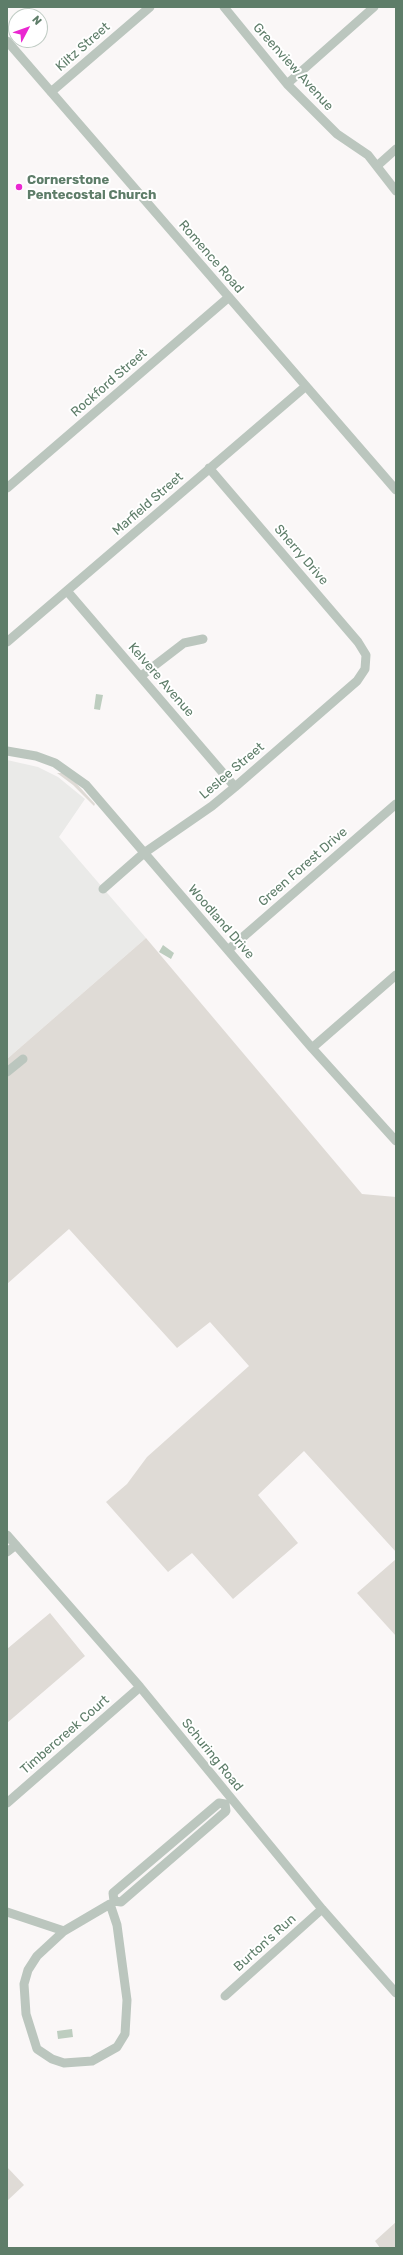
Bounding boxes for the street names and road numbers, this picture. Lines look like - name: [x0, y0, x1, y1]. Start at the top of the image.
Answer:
- street label: Kiltz Street: [53, 19, 113, 75]
- street label: Greenview Avenue: [250, 20, 336, 114]
- street label: Romence Road: [175, 218, 247, 296]
- street label: Rockford Street: [68, 346, 150, 420]
- street label: Marfield Street: [109, 469, 187, 539]
- street label: Sherry Drive: [271, 522, 331, 588]
- street label: Kelvere Avenue: [125, 640, 197, 720]
- street label: Leslee Street: [197, 739, 267, 803]
- street label: Green Forest Drive: [255, 824, 351, 910]
- street label: Woodland Drive: [185, 882, 257, 962]
- street label: Timbercreek Court: [17, 1692, 113, 1778]
- street label: Schuring Road: [178, 1716, 246, 1794]
- street label: Burton's Run: [231, 1911, 299, 1975]

